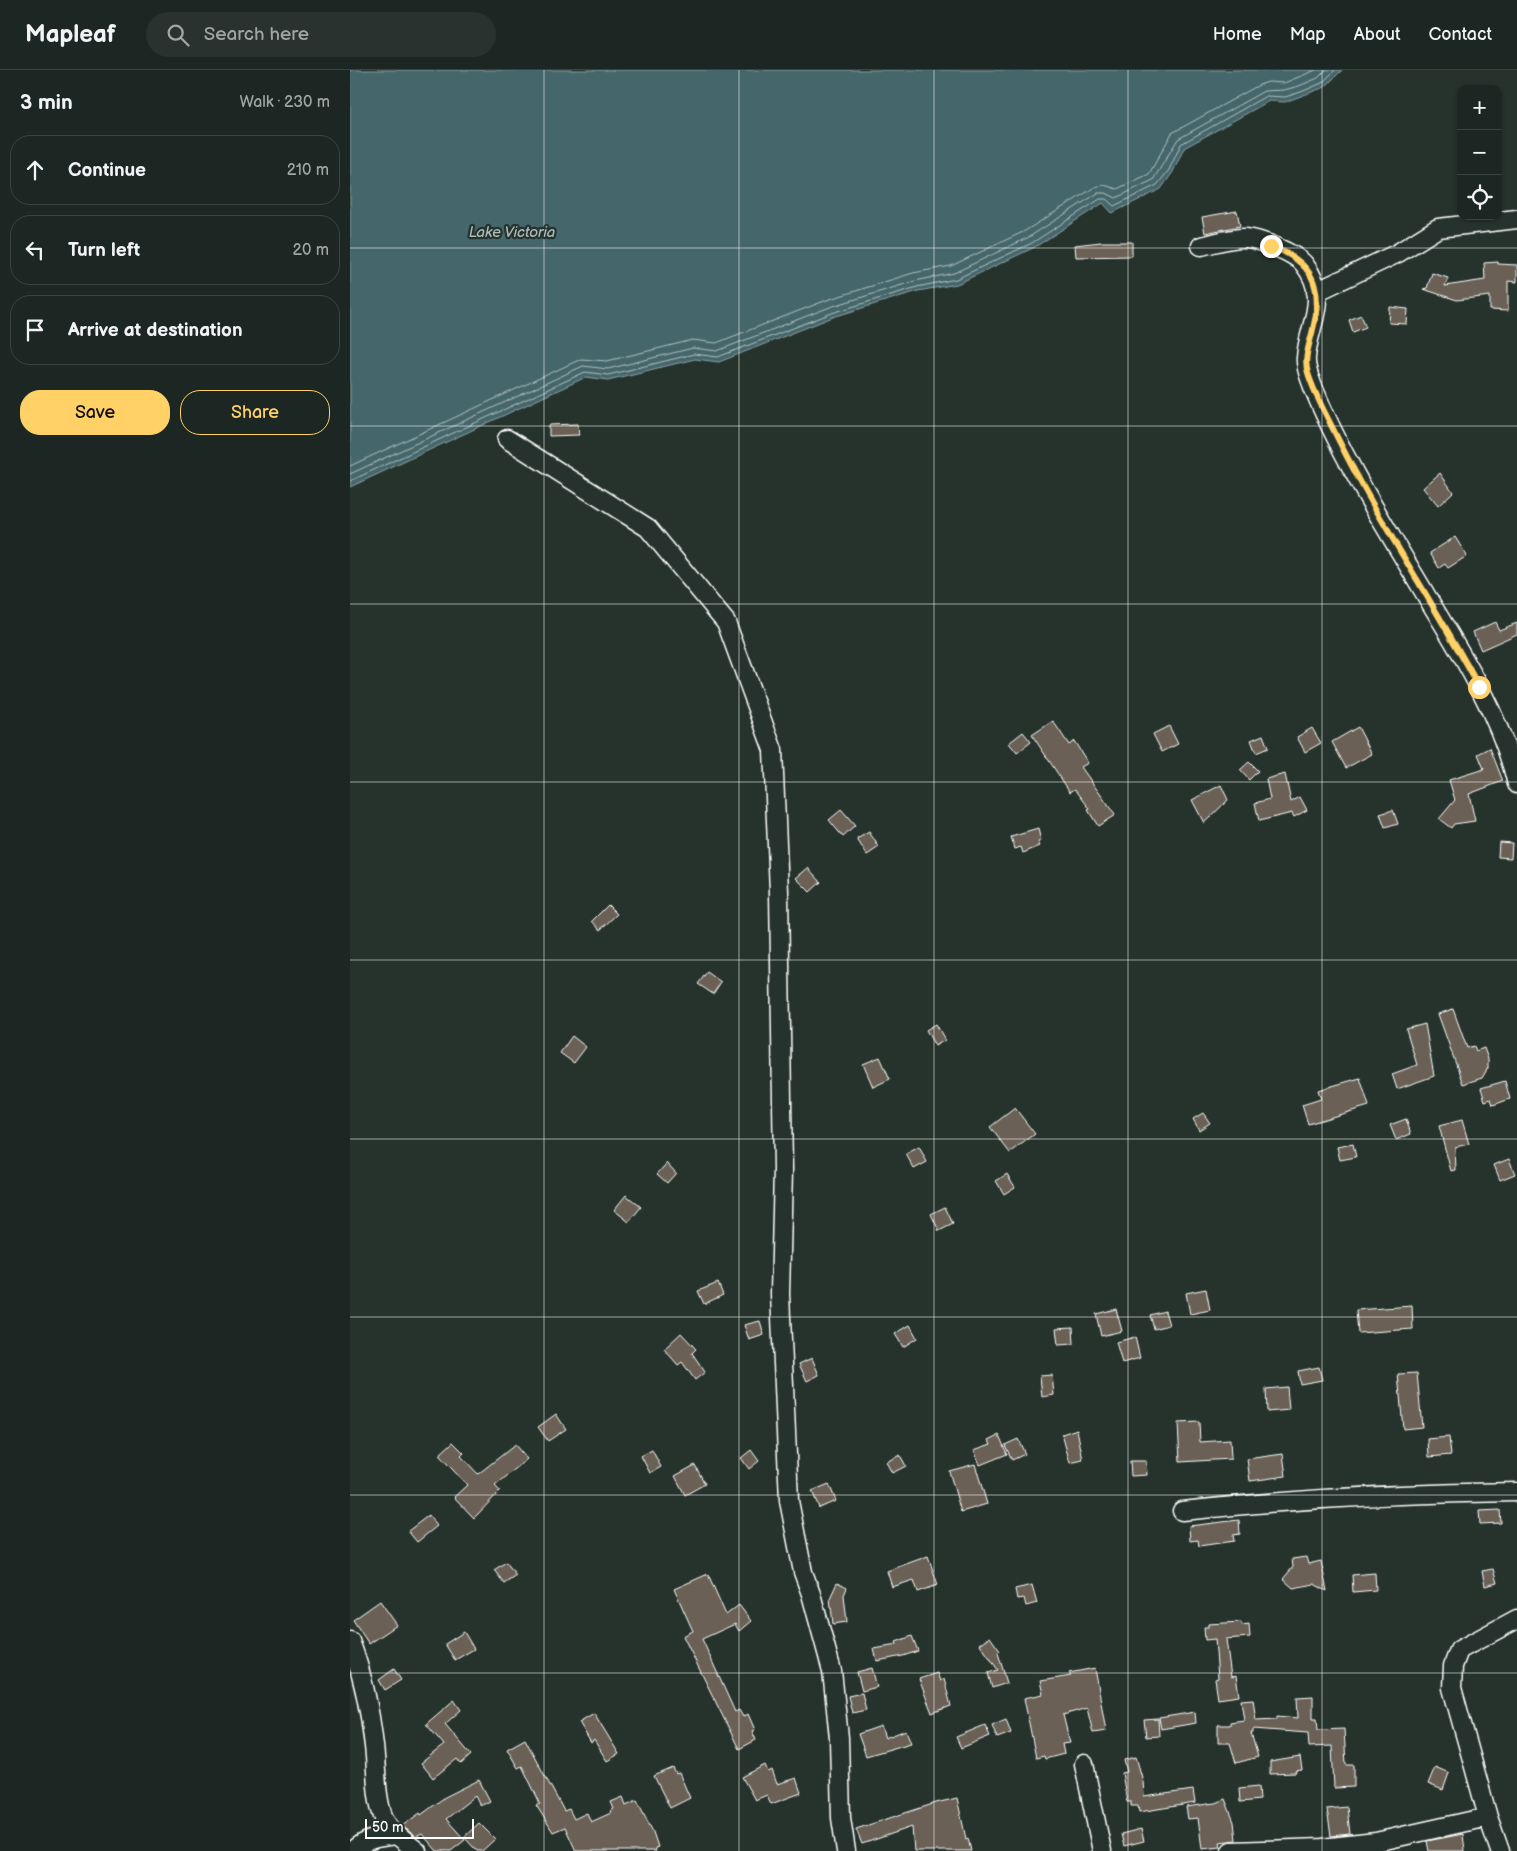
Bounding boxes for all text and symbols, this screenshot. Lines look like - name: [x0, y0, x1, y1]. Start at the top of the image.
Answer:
- search box: [146, 12, 496, 57]
- text: Mapleaf: [25, 20, 116, 49]
- icon: search: [164, 21, 192, 49]
- text: Search here: [204, 23, 309, 46]
- text: Home: [1213, 24, 1262, 45]
- text: Map: [1290, 24, 1326, 45]
- text: About: [1354, 24, 1401, 45]
- text: Contact: [1429, 24, 1492, 45]
- map controls: [1457, 85, 1502, 220]
- button: +: [1457, 85, 1502, 130]
- text: 3 min: [20, 90, 73, 115]
- text: Walk · 230 m: [240, 93, 330, 112]
- button: −: [1457, 130, 1502, 175]
- icon: ahead: [21, 156, 49, 184]
- text: Continue: [68, 159, 146, 182]
- text: 210 m: [287, 161, 329, 180]
- button: locate: [1457, 175, 1502, 220]
- water label: Lake Victoria: [469, 223, 555, 242]
- route end: [1260, 235, 1283, 258]
- icon: left: [21, 236, 49, 264]
- text: Turn left: [68, 239, 140, 262]
- text: 20 m: [293, 241, 329, 260]
- icon: arrive: [21, 316, 49, 344]
- text: Arrive at destination: [68, 319, 243, 342]
- button: Save: [20, 390, 170, 435]
- button: Share: [180, 390, 330, 435]
- route start: [1468, 676, 1491, 699]
- scale bar: [365, 1816, 474, 1839]
- text: 50 m: [372, 1819, 404, 1836]

